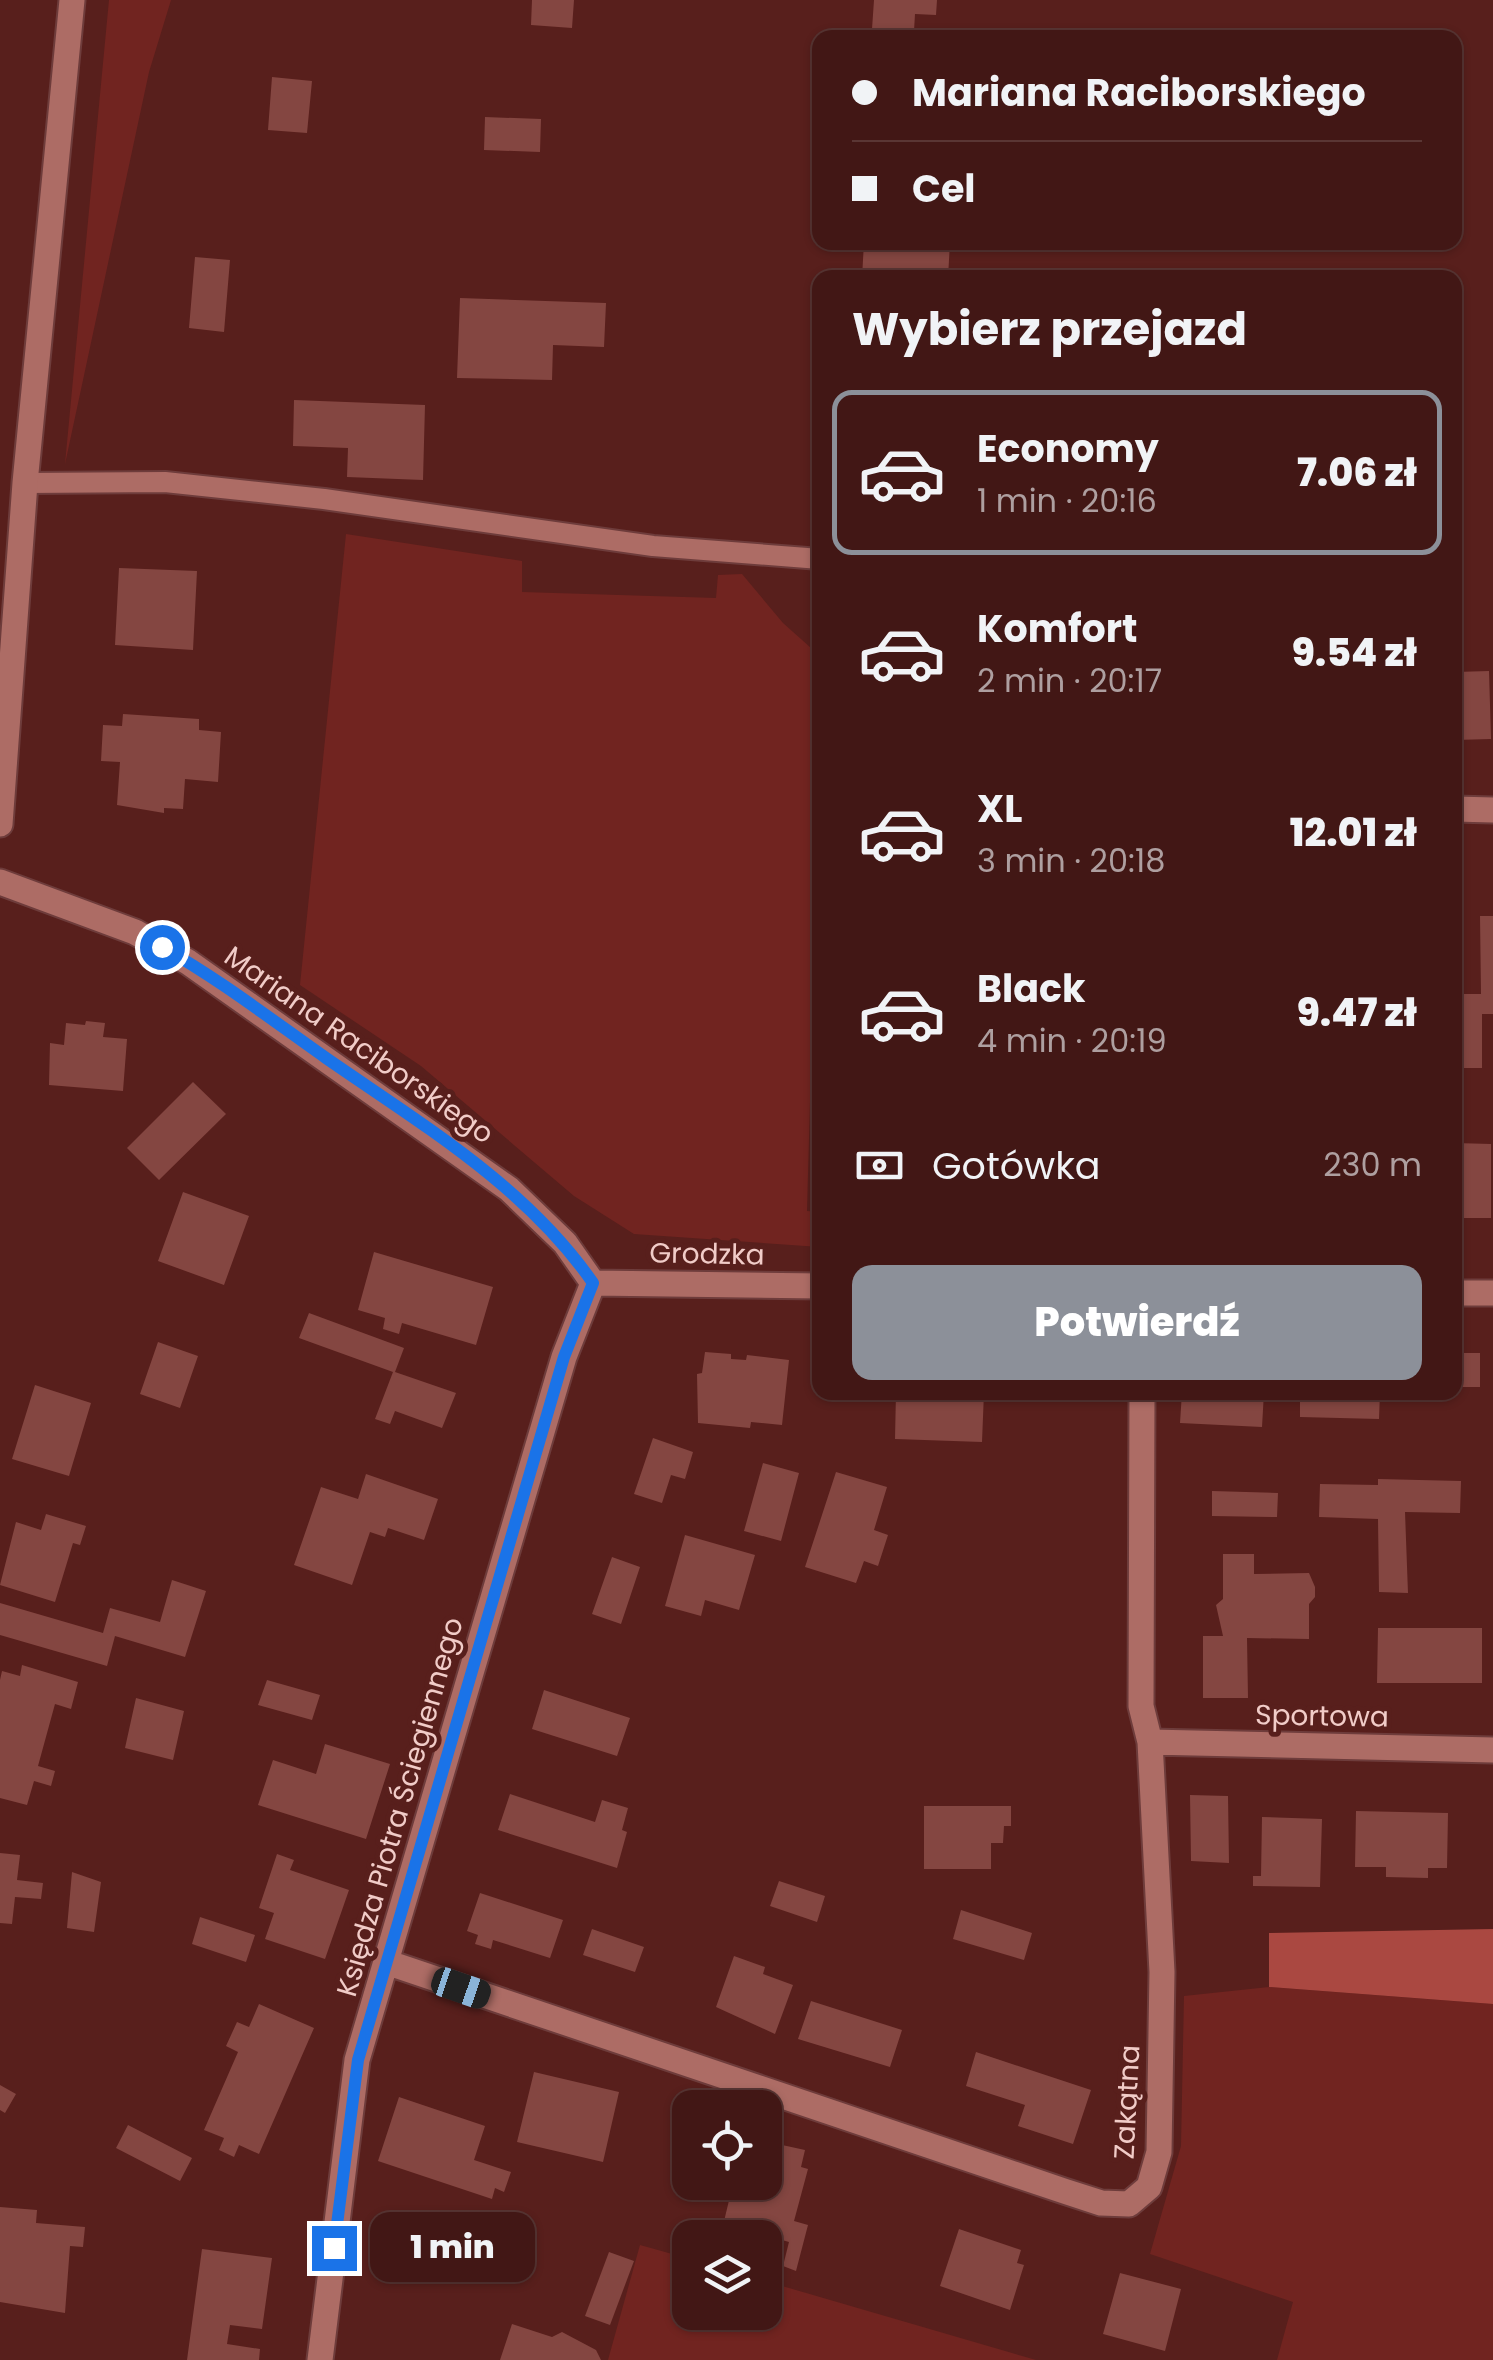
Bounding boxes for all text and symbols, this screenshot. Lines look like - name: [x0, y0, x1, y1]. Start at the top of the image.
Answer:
- text: Mariana Raciborskiego: [912, 66, 1366, 119]
- text: Cel: [912, 162, 976, 215]
- text: Wybierz przejazd: [852, 298, 1247, 361]
- text: Economy: [977, 422, 1159, 475]
- icon: car: [857, 428, 947, 518]
- text: 7.06 zł: [1297, 446, 1417, 499]
- text: 1 min · 20:16: [977, 478, 1157, 523]
- text: Komfort: [977, 602, 1138, 655]
- icon: car: [857, 608, 947, 698]
- text: 9.54 zł: [1292, 626, 1417, 679]
- text: 2 min · 20:17: [977, 658, 1162, 703]
- text: XL: [977, 782, 1022, 835]
- icon: car: [857, 788, 947, 878]
- text: 12.01 zł: [1290, 806, 1417, 859]
- text: 3 min · 20:18: [977, 838, 1165, 883]
- route start: [140, 925, 185, 970]
- street label: Mariana Raciborskiego: [216, 937, 502, 1153]
- text: Black: [977, 962, 1086, 1015]
- icon: car: [857, 968, 947, 1058]
- text: 9.47 zł: [1297, 986, 1417, 1039]
- text: 4 min · 20:19: [977, 1018, 1167, 1063]
- icon: cash: [852, 1138, 907, 1193]
- text: Gotówka: [932, 1139, 1100, 1192]
- text: 230 m: [1323, 1142, 1422, 1187]
- street label: Grodzka: [649, 1233, 765, 1275]
- button: Potwierdź: [852, 1265, 1422, 1380]
- street label: Księdza Piotra Ściegiennego: [327, 1613, 473, 2001]
- street label: Sportowa: [1255, 1695, 1389, 1737]
- car: [428, 1964, 494, 2012]
- street label: Zakątna: [1105, 2044, 1149, 2160]
- map controls: [672, 2090, 782, 2330]
- button: locate: [672, 2090, 782, 2200]
- callout: 1 min: [369, 2213, 534, 2283]
- button: layers: [672, 2220, 782, 2330]
- text: 1 min: [410, 2224, 495, 2269]
- route end: [312, 2226, 357, 2271]

